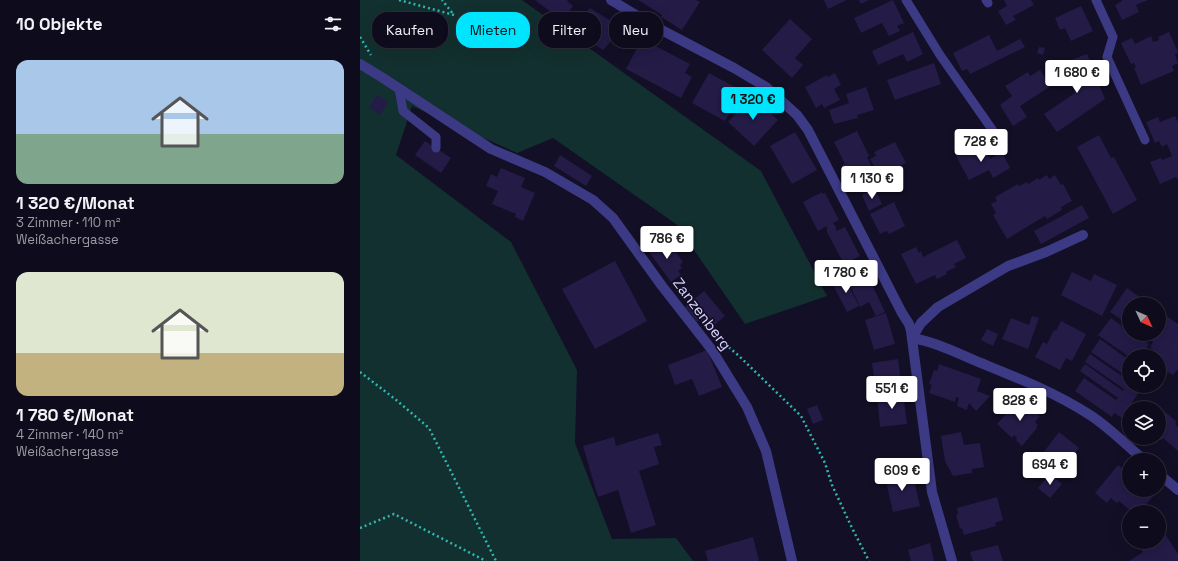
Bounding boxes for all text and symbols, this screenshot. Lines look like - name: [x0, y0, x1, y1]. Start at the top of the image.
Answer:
- chip: Kaufen: [372, 12, 448, 48]
- chip: Mieten: [456, 12, 530, 48]
- chip: Filter: [538, 12, 601, 48]
- chip: Neu: [609, 12, 663, 48]
- text: 10 Objekte: [16, 13, 103, 35]
- icon: filters: [322, 13, 344, 35]
- pin: 1 680 €: [1040, 60, 1114, 94]
- text: 1 680 €: [1054, 64, 1100, 81]
- icon: home: [144, 86, 216, 158]
- pin: 1 320 €: [716, 87, 790, 121]
- text: 1 320 €: [730, 91, 776, 108]
- pin: 728 €: [953, 129, 1009, 163]
- text: 728 €: [964, 133, 998, 150]
- pin: 1 130 €: [835, 166, 909, 200]
- text: 1 130 €: [850, 170, 894, 187]
- text: 1 320 €/Monat: [16, 192, 135, 214]
- text: 3 Zimmer · 110 m²: [16, 214, 120, 231]
- pin: 786 €: [639, 226, 695, 260]
- text: 786 €: [649, 230, 685, 247]
- text: Weißachergasse: [16, 231, 119, 248]
- pin: 1 780 €: [809, 260, 883, 294]
- text: 1 780 €: [824, 264, 868, 281]
- street label: Zanzenberg: [669, 274, 736, 354]
- north arrow: [1122, 297, 1166, 341]
- map controls: [1122, 297, 1166, 549]
- icon: home: [144, 298, 216, 370]
- button: locate: [1122, 349, 1166, 393]
- pin: 551 €: [864, 376, 920, 410]
- text: 551 €: [875, 380, 909, 397]
- pin: 828 €: [992, 388, 1048, 422]
- text: 828 €: [1002, 392, 1038, 409]
- button: layers: [1122, 401, 1166, 445]
- text: 1 780 €/Monat: [16, 404, 134, 426]
- text: 4 Zimmer · 140 m²: [16, 426, 123, 443]
- text: Weißachergasse: [16, 443, 119, 460]
- pin: 694 €: [1022, 452, 1078, 486]
- button: +: [1122, 453, 1166, 497]
- text: 694 €: [1032, 456, 1068, 473]
- pin: 609 €: [874, 458, 930, 492]
- text: 609 €: [884, 462, 920, 479]
- button: −: [1122, 505, 1166, 549]

